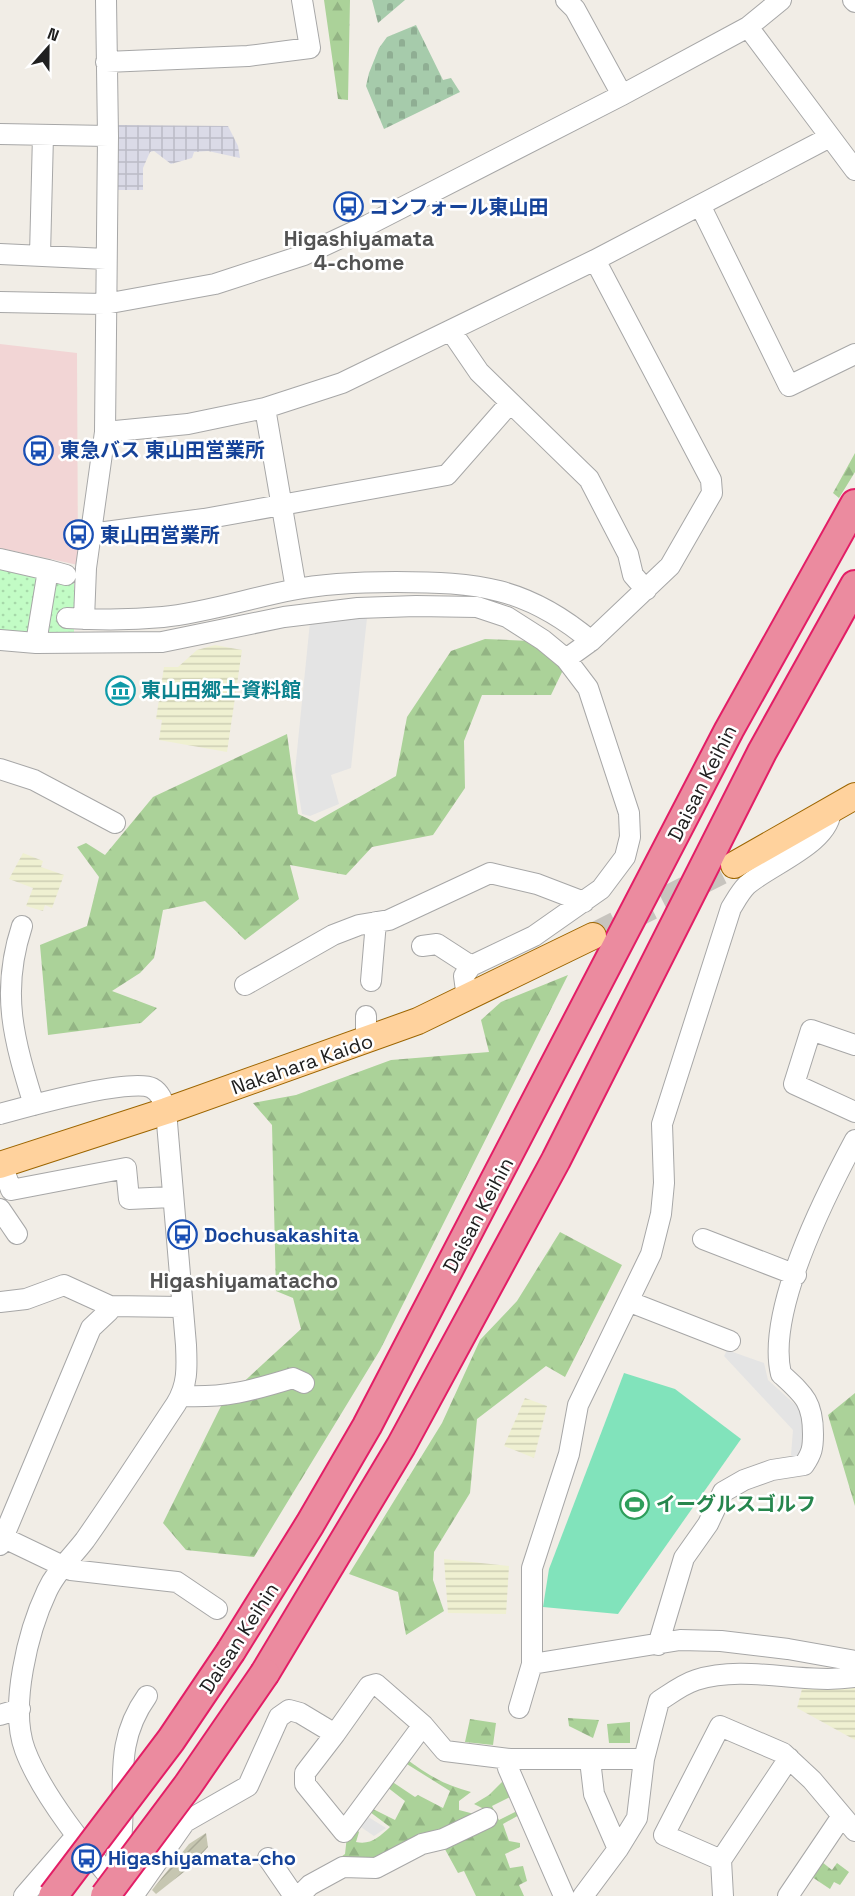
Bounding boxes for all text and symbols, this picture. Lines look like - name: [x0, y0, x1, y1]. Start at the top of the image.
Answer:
- north arrow: [18, 18, 78, 78]
- text: N: [44, 23, 62, 46]
- bus stop icon: コンフォール東山田: [332, 191, 364, 223]
- place label: コンフォール東山田: [369, 194, 548, 220]
- district label: Higashiyamata 4-chome: [284, 225, 434, 276]
- bus stop icon: 東急バス 東山田営業所: [23, 434, 55, 466]
- place label: 東急バス 東山田営業所: [60, 437, 265, 463]
- bus stop icon: 東山田営業所: [63, 519, 95, 551]
- place label: 東山田営業所: [100, 522, 220, 548]
- museum icon: 東山田郷土資料館: [104, 674, 136, 706]
- place label: 東山田郷土資料館: [141, 677, 301, 703]
- street label: Daisan Keihin: [662, 721, 742, 845]
- street label: Nakahara Kaido: [228, 1028, 376, 1100]
- street label: Daisan Keihin: [437, 1153, 519, 1277]
- bus stop icon: Dochusakashita: [167, 1219, 199, 1251]
- place label: Dochusakashita: [204, 1222, 360, 1248]
- district label: Higashiyamatacho: [150, 1267, 338, 1294]
- sports icon: イーグルスゴルフ: [619, 1488, 651, 1520]
- place label: イーグルスゴルフ: [656, 1491, 816, 1517]
- street label: Daisan Keihin: [194, 1578, 284, 1698]
- bus stop icon: Higashiyamata-cho: [71, 1842, 103, 1874]
- place label: Higashiyamata-cho: [108, 1845, 296, 1871]

